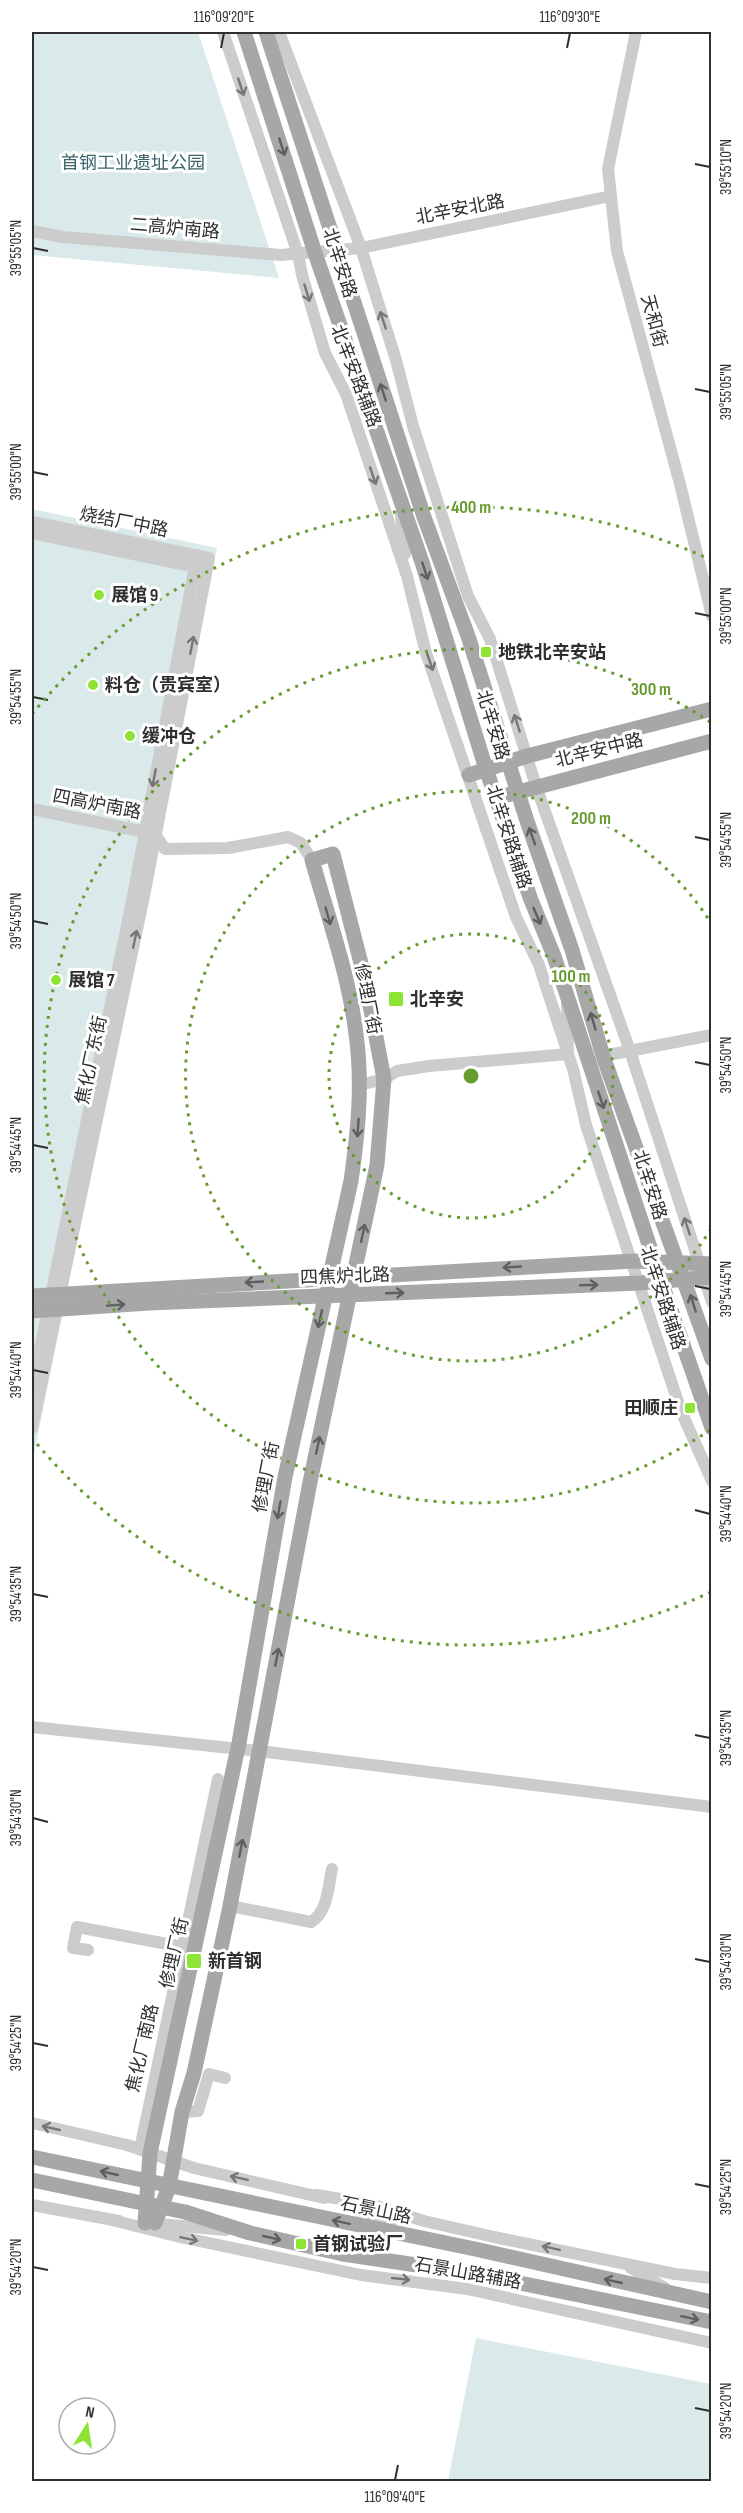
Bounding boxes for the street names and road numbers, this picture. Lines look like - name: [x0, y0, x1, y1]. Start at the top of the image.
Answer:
- street label: 北辛安北路: [414, 191, 506, 228]
- street label: 二高炉南路: [129, 214, 221, 243]
- street label: 北辛安路: [318, 226, 361, 301]
- street label: 天和街: [636, 292, 671, 350]
- street label: 北辛安路辅路: [326, 322, 385, 430]
- street label: 烧结厂中路: [78, 504, 170, 541]
- street label: 北辛安路: [472, 688, 513, 763]
- street label: 北辛安中路: [553, 729, 645, 772]
- street label: 北辛安路辅路: [482, 783, 535, 892]
- street label: 四高炉南路: [51, 786, 143, 823]
- street label: 修理厂街: [350, 962, 385, 1036]
- street label: 焦化厂东街: [72, 1014, 111, 1106]
- street label: 北辛安路: [628, 1148, 671, 1223]
- street label: 北辛安路辅路: [636, 1244, 689, 1353]
- street label: 四焦炉北路: [300, 1264, 390, 1289]
- street label: 修理厂街: [249, 1440, 284, 1514]
- street label: 修理厂街: [156, 1916, 193, 1991]
- street label: 焦化厂南路: [122, 2002, 163, 2094]
- street label: 石景山路: [338, 2193, 413, 2228]
- street label: 石景山路辅路: [413, 2254, 523, 2293]

